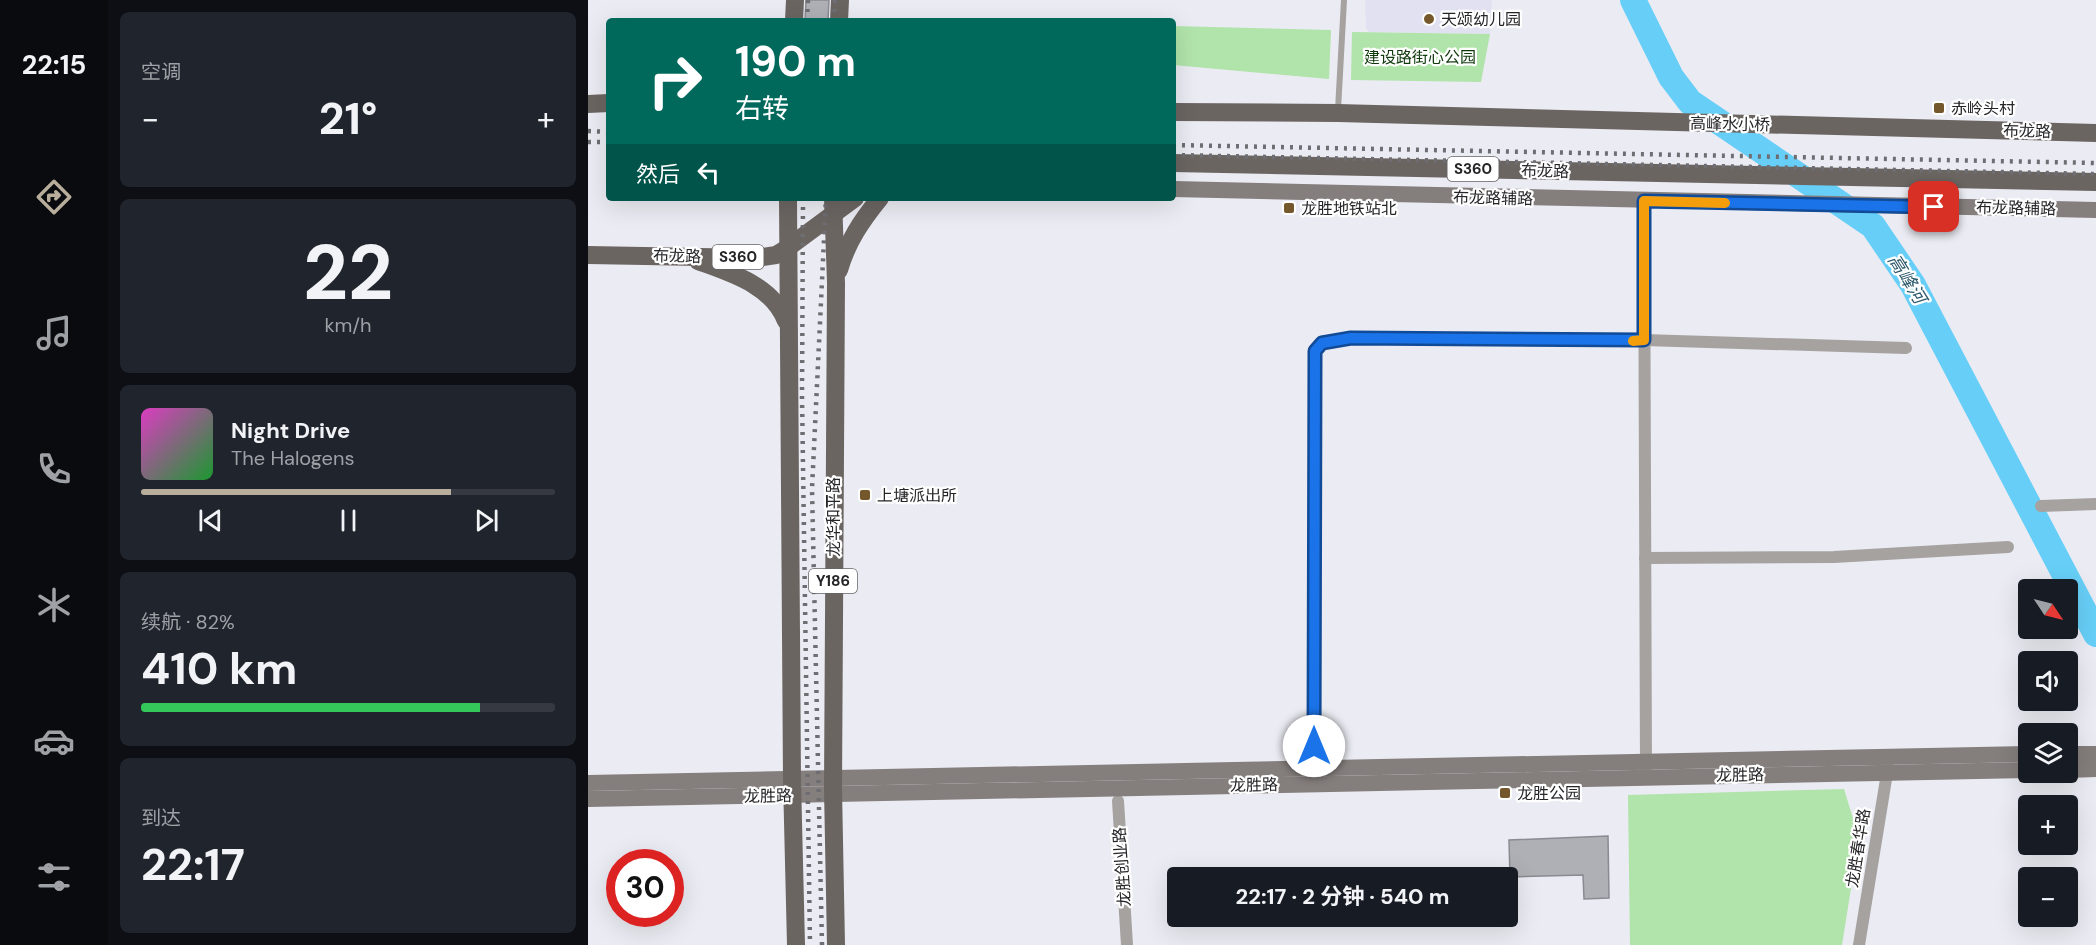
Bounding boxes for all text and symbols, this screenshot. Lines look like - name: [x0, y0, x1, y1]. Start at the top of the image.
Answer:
- place label: 天颂幼儿园: [1441, 9, 1521, 30]
- marker: 天颂幼儿园: [1422, 12, 1436, 26]
- text: 190 m: [735, 34, 856, 89]
- icon: right: [636, 42, 714, 120]
- text: 22:15: [22, 47, 86, 82]
- park label: 建设路街心公园: [1364, 47, 1476, 68]
- text: 空调: [141, 59, 181, 85]
- text: 21°: [319, 89, 377, 148]
- text: 右转: [735, 91, 789, 126]
- text: −: [141, 97, 159, 140]
- text: +: [537, 97, 555, 140]
- place label: 赤岭头村: [1951, 98, 2015, 119]
- marker: 赤岭头村: [1932, 101, 1946, 115]
- street label: 高峰水小桥: [1690, 113, 1770, 135]
- street label: 布龙路: [2003, 120, 2051, 142]
- icon: left: [692, 156, 725, 189]
- road number: S360: [1448, 157, 1498, 181]
- text: 然后: [636, 160, 680, 189]
- street label: 布龙路: [1521, 160, 1569, 182]
- icon: directions: [33, 176, 75, 218]
- pin: [1908, 181, 1959, 232]
- street label: 布龙路辅路: [1453, 187, 1533, 209]
- icon: arrive: [1917, 190, 1950, 223]
- street label: 布龙路辅路: [1976, 197, 2056, 219]
- place label: 龙胜地铁站北: [1301, 198, 1397, 219]
- marker: 龙胜地铁站北: [1282, 201, 1296, 215]
- text: 22: [303, 222, 393, 323]
- street label: 布龙路: [653, 245, 701, 267]
- road number: S360: [712, 245, 764, 269]
- water label: 高峰河: [1883, 250, 1933, 311]
- icon: music: [33, 312, 75, 354]
- text: km/h: [324, 312, 372, 338]
- text: Night Drive: [231, 416, 350, 445]
- text: The Halogens: [231, 445, 354, 471]
- icon: phone: [33, 448, 75, 490]
- street label: 龙华和平路: [823, 477, 844, 557]
- place label: 上塘派出所: [877, 485, 957, 506]
- marker: 上塘派出所: [858, 488, 872, 502]
- icon: previous: [194, 504, 227, 537]
- icon: pause: [332, 504, 365, 537]
- icon: next: [470, 504, 503, 537]
- road number: Y186: [809, 569, 857, 593]
- north arrow: [2018, 579, 2078, 639]
- map controls: [2018, 579, 2078, 927]
- icon: climate: [33, 584, 75, 626]
- text: 续航 · 82%: [141, 609, 235, 635]
- text: 410 km: [141, 639, 297, 698]
- button: sound: [2018, 651, 2078, 711]
- position arrow: [1282, 714, 1346, 778]
- icon: car: [33, 720, 75, 762]
- button: layers: [2018, 723, 2078, 783]
- street label: 龙胜路: [1716, 764, 1764, 786]
- street label: 龙胜路: [1230, 774, 1278, 796]
- place label: 龙胜公园: [1517, 783, 1581, 804]
- street label: 龙胜路: [744, 785, 792, 807]
- marker: 龙胜公园: [1498, 786, 1512, 800]
- button: +: [2018, 795, 2078, 855]
- text: 到达: [141, 805, 181, 831]
- street label: 龙胜春华路: [1841, 807, 1875, 889]
- street label: 龙胜创业路: [1109, 826, 1135, 908]
- text: 22:17: [141, 835, 245, 894]
- speed limit sign: 30: [606, 849, 684, 927]
- icon: filters: [33, 856, 75, 898]
- button: −: [2018, 867, 2078, 927]
- text: 22:17 · 2 分钟 · 540 m: [1236, 882, 1449, 911]

